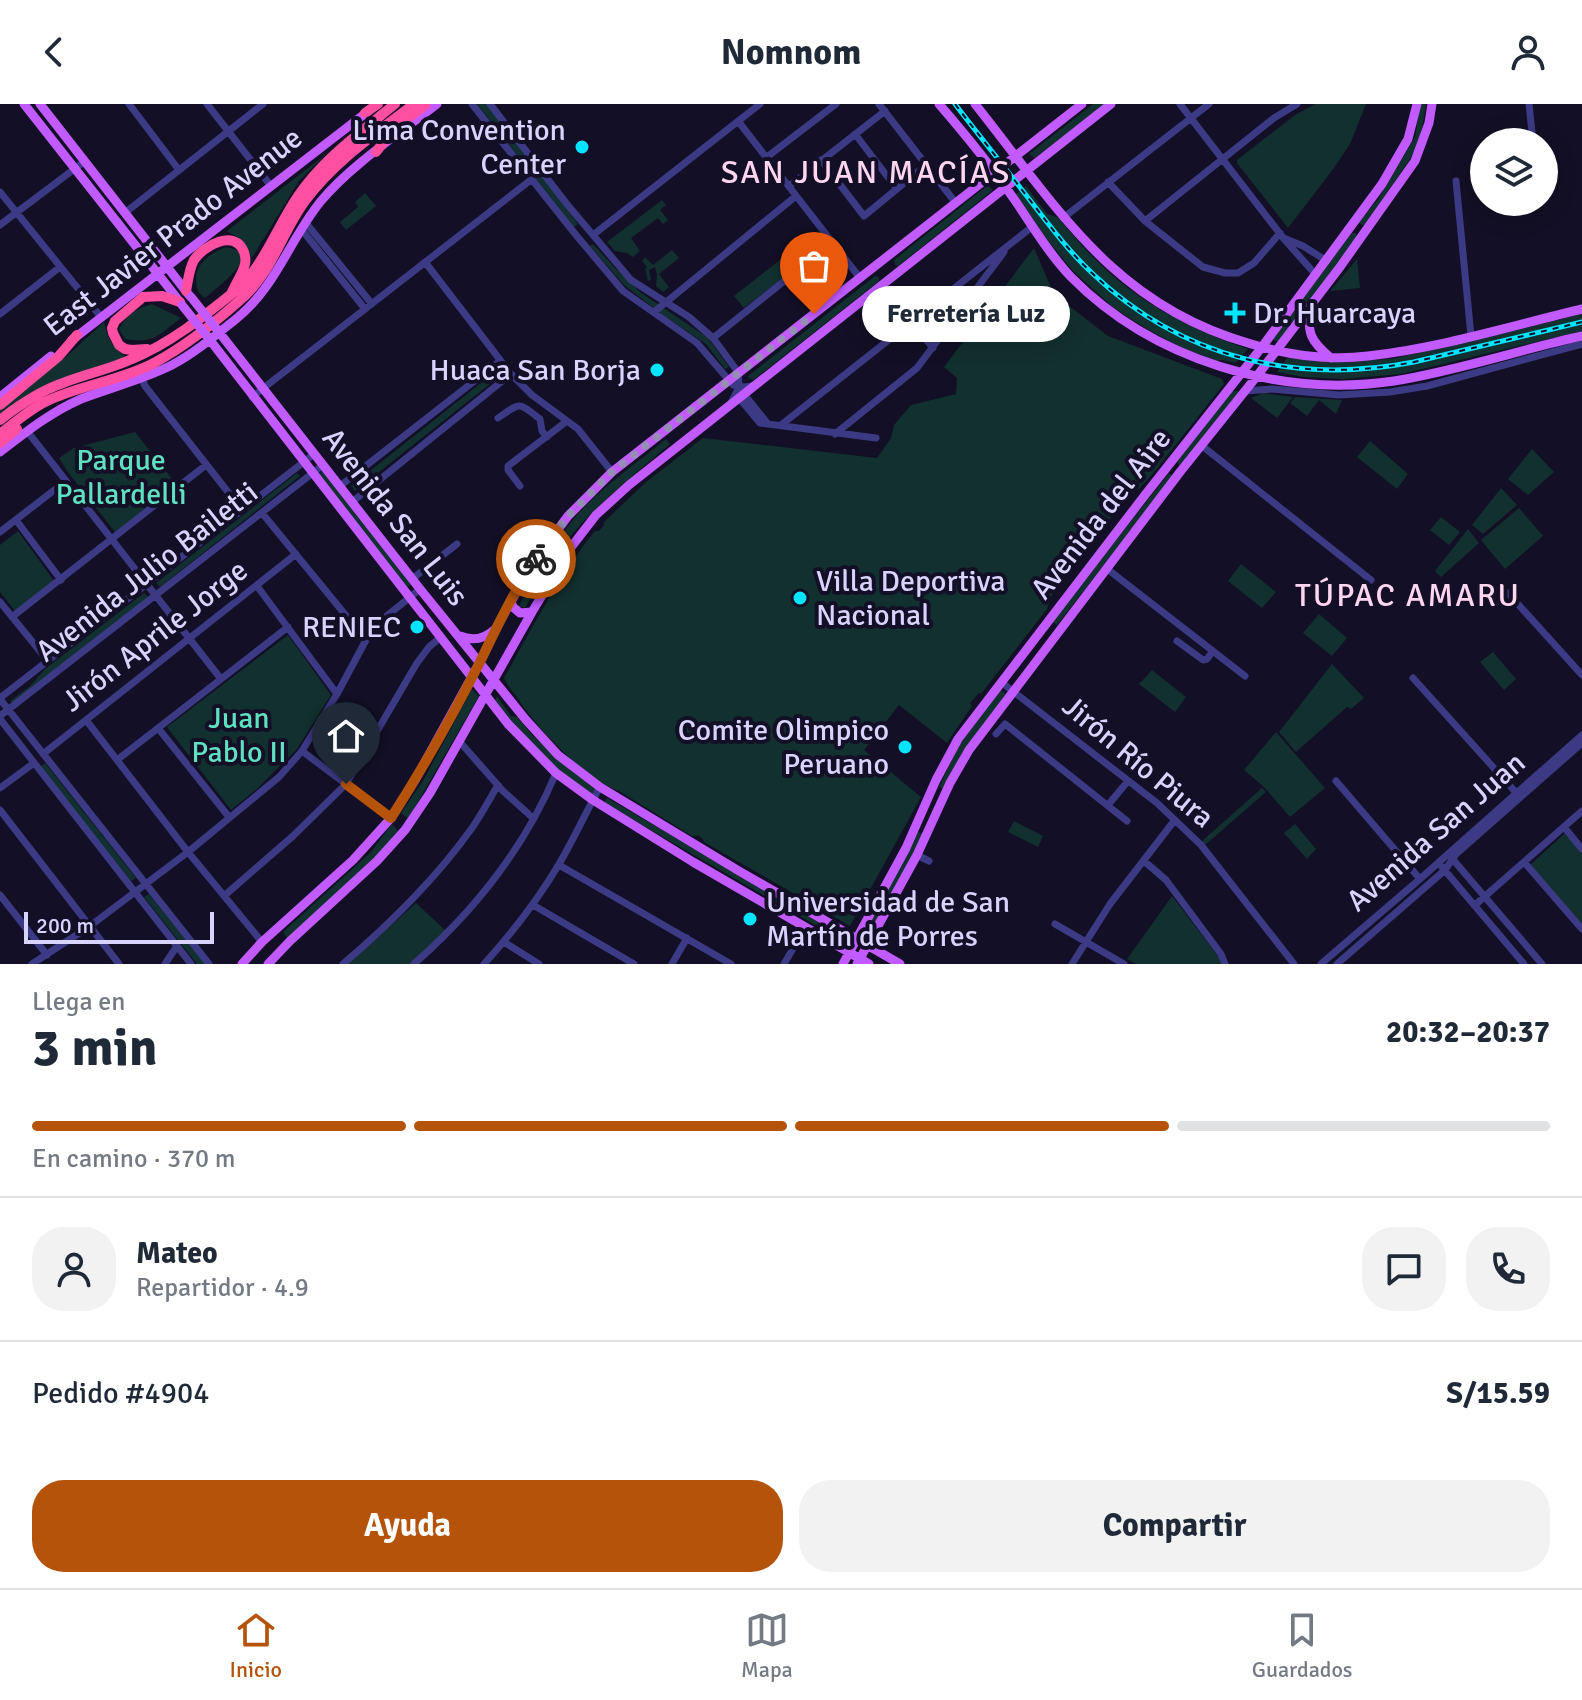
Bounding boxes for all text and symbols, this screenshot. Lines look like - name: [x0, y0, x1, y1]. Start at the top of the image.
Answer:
- icon: back: [32, 30, 76, 74]
- text: Nomnom: [721, 30, 861, 75]
- icon: person: [1506, 30, 1550, 74]
- place label: Lima Convention Center: [352, 112, 566, 183]
- street label: East Javier Prado Avenue: [36, 120, 310, 344]
- map controls: [1470, 128, 1558, 216]
- button: layers: [1470, 128, 1558, 216]
- marker: Lima Convention Center: [573, 138, 591, 156]
- district label: SAN JUAN MACÍAS: [721, 153, 1011, 192]
- pin: [780, 232, 848, 314]
- icon: bag: [792, 244, 836, 288]
- callout: Ferretería Luz: [862, 286, 1070, 342]
- place label: Dr. Huarcaya: [1253, 295, 1416, 332]
- text: Ferretería Luz: [887, 298, 1045, 330]
- marker: Dr. Huarcaya: [1224, 302, 1246, 324]
- place label: Huaca San Borja: [430, 352, 641, 389]
- marker: Huaca San Borja: [648, 361, 666, 379]
- street label: Avenida San Luis: [314, 421, 476, 613]
- street label: Avenida del Aire: [1023, 421, 1179, 607]
- park label: Parque Pallardelli: [55, 442, 187, 513]
- street label: Avenida Julio Bailetti: [29, 474, 265, 670]
- courier: [496, 519, 576, 599]
- icon: bike: [514, 537, 558, 581]
- street label: Jirón Aprile Jorge: [55, 552, 255, 720]
- place label: Villa Deportiva Nacional: [816, 563, 1006, 634]
- district label: TÚPAC AMARU: [1295, 576, 1521, 615]
- marker: Villa Deportiva Nacional: [791, 589, 809, 607]
- place label: RENIEC: [302, 609, 401, 646]
- marker: RENIEC: [408, 618, 426, 636]
- street label: Jirón Río Piura: [1055, 688, 1221, 836]
- park label: Juan Pablo II: [191, 700, 287, 771]
- pin: [312, 702, 380, 784]
- place label: Comite Olimpico Peruano: [678, 712, 889, 783]
- icon: home: [324, 714, 368, 758]
- marker: Comite Olimpico Peruano: [896, 738, 914, 756]
- street label: Avenida San Juan: [1339, 744, 1533, 920]
- place label: Universidad de San Martín de Porres: [766, 884, 1010, 955]
- scale bar: [24, 908, 214, 944]
- marker: Universidad de San Martín de Porres: [741, 910, 759, 928]
- text: 200 m: [36, 912, 94, 939]
- text: Llega en: [32, 986, 126, 1018]
- text: 20:32–20:37: [1386, 1014, 1550, 1051]
- text: 3 min: [32, 1016, 158, 1080]
- text: En camino · 370 m: [32, 1143, 235, 1175]
- button: person: [32, 1227, 116, 1311]
- button: chat: [1362, 1227, 1446, 1311]
- button: phone: [1466, 1227, 1550, 1311]
- text: Mateo: [136, 1235, 218, 1272]
- text: Repartidor · 4.9: [136, 1272, 309, 1304]
- text: Pedido #4904: [32, 1375, 209, 1412]
- text: S/15.59: [1446, 1375, 1550, 1412]
- button: Ayuda: [32, 1480, 783, 1572]
- button: Compartir: [799, 1480, 1550, 1572]
- tab: Inicio: [230, 1608, 282, 1683]
- tab: Mapa: [741, 1608, 793, 1683]
- tab: Guardados: [1252, 1608, 1352, 1683]

